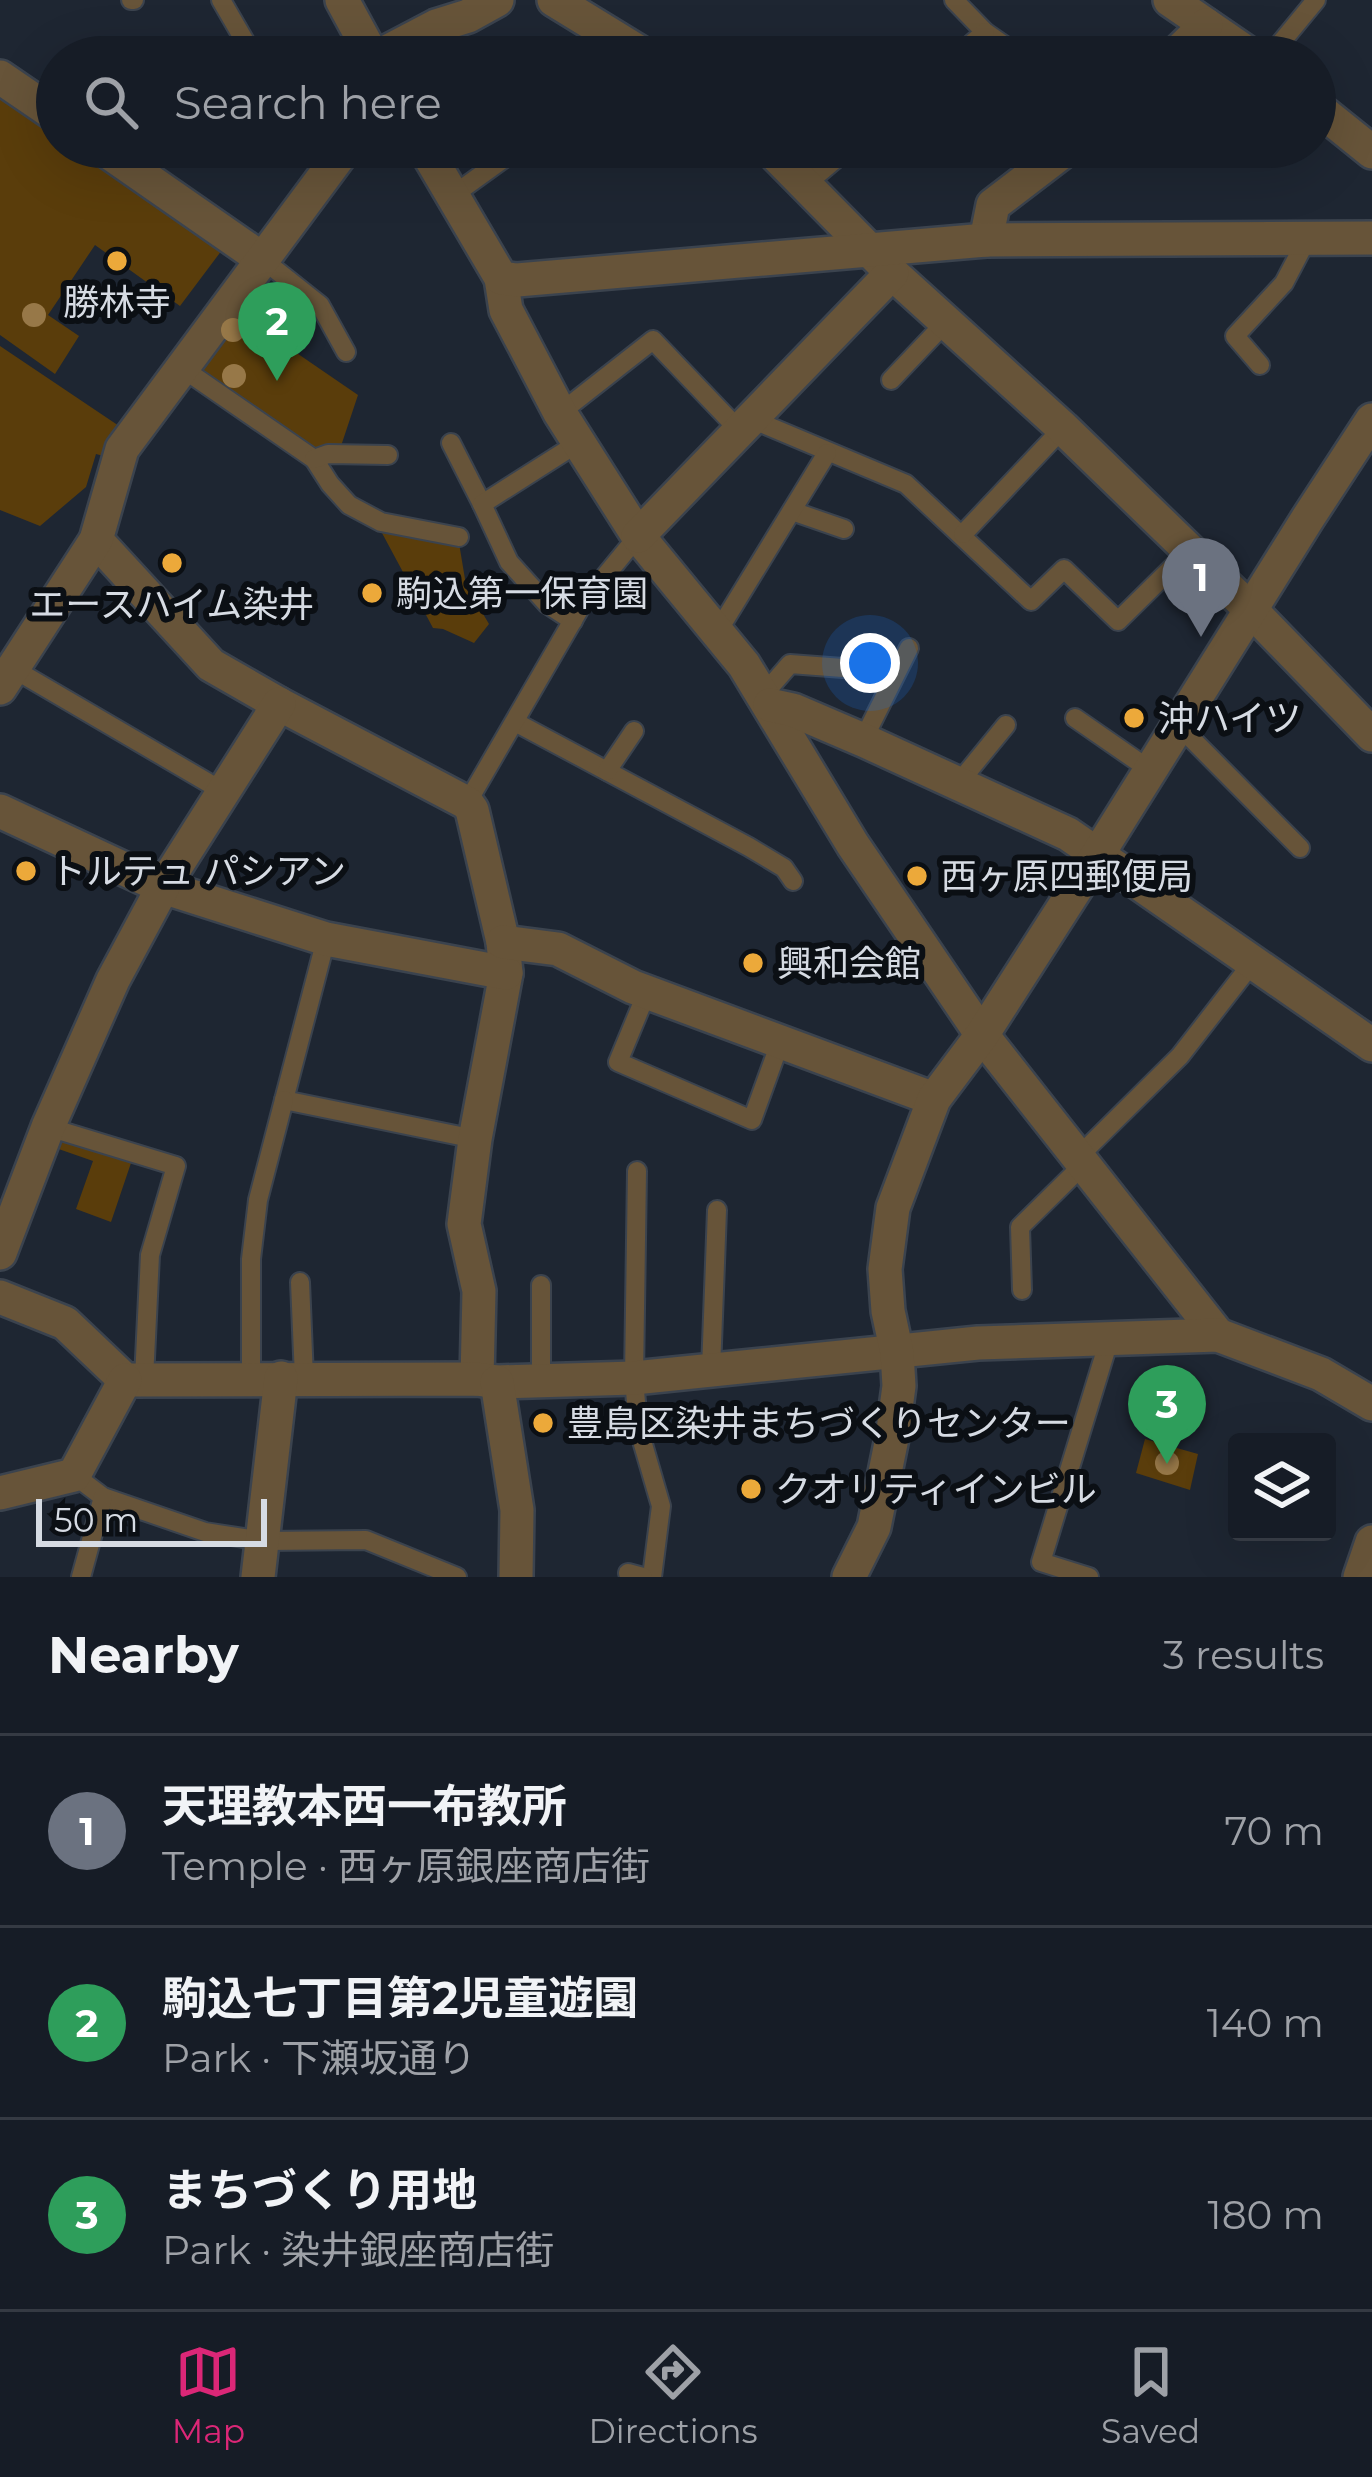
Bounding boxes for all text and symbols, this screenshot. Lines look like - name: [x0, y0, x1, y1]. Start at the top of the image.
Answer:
- search box: [36, 36, 1336, 168]
- icon: search: [78, 69, 144, 135]
- text: Search here: [174, 75, 442, 130]
- marker: 勝林寺: [104, 248, 130, 274]
- place label: 勝林寺: [63, 280, 171, 324]
- pin: 2: [238, 282, 316, 381]
- pin: 1: [1162, 538, 1240, 637]
- marker: エースハイム染井: [159, 550, 185, 576]
- place label: 駒込第一保育園: [396, 571, 648, 615]
- marker: 駒込第一保育園: [359, 580, 385, 606]
- place label: エースハイム染井: [30, 582, 314, 626]
- your location: [840, 633, 900, 693]
- place label: 沖ハイツ: [1158, 696, 1301, 740]
- marker: 沖ハイツ: [1121, 705, 1147, 731]
- place label: トルテュ パシアン: [50, 849, 346, 893]
- place label: 西ヶ原四郵便局: [941, 854, 1193, 898]
- marker: トルテュ パシアン: [13, 858, 39, 884]
- marker: 西ヶ原四郵便局: [904, 863, 930, 889]
- place label: 興和会館: [777, 941, 921, 985]
- marker: 興和会館: [740, 950, 766, 976]
- pin: 3: [1128, 1365, 1206, 1464]
- place label: 豊島区染井まちづくりセンター: [567, 1401, 1071, 1445]
- marker: 豊島区染井まちづくりセンター: [530, 1410, 556, 1436]
- map controls: [1228, 1433, 1336, 1541]
- button: layers: [1228, 1433, 1336, 1541]
- place label: クオリティインビル: [775, 1467, 1097, 1511]
- marker: クオリティインビル: [738, 1476, 764, 1502]
- scale bar: [36, 1493, 267, 1546]
- text: 50 m: [54, 1500, 138, 1540]
- text: Nearby: [48, 1624, 239, 1686]
- text: 3 results: [1163, 1631, 1324, 1679]
- text: 天理教本西一布教所: [162, 1778, 567, 1833]
- text: 1: [79, 1807, 95, 1855]
- text: 70 m: [1224, 1807, 1324, 1855]
- text: Temple · 西ヶ原銀座商店街: [162, 1842, 650, 1890]
- text: 駒込七丁目第2児童遊園: [162, 1970, 639, 2025]
- text: 2: [75, 1999, 99, 2047]
- text: 140 m: [1207, 1999, 1324, 2047]
- text: Park · 下瀬坂通り: [162, 2034, 476, 2082]
- text: まちづくり用地: [162, 2162, 477, 2217]
- text: 3: [75, 2191, 99, 2239]
- text: 180 m: [1208, 2191, 1324, 2239]
- text: Park · 染井銀座商店街: [162, 2226, 554, 2274]
- tab: Map: [172, 2339, 245, 2451]
- tab: Directions: [589, 2339, 758, 2451]
- tab: Saved: [1101, 2339, 1200, 2451]

